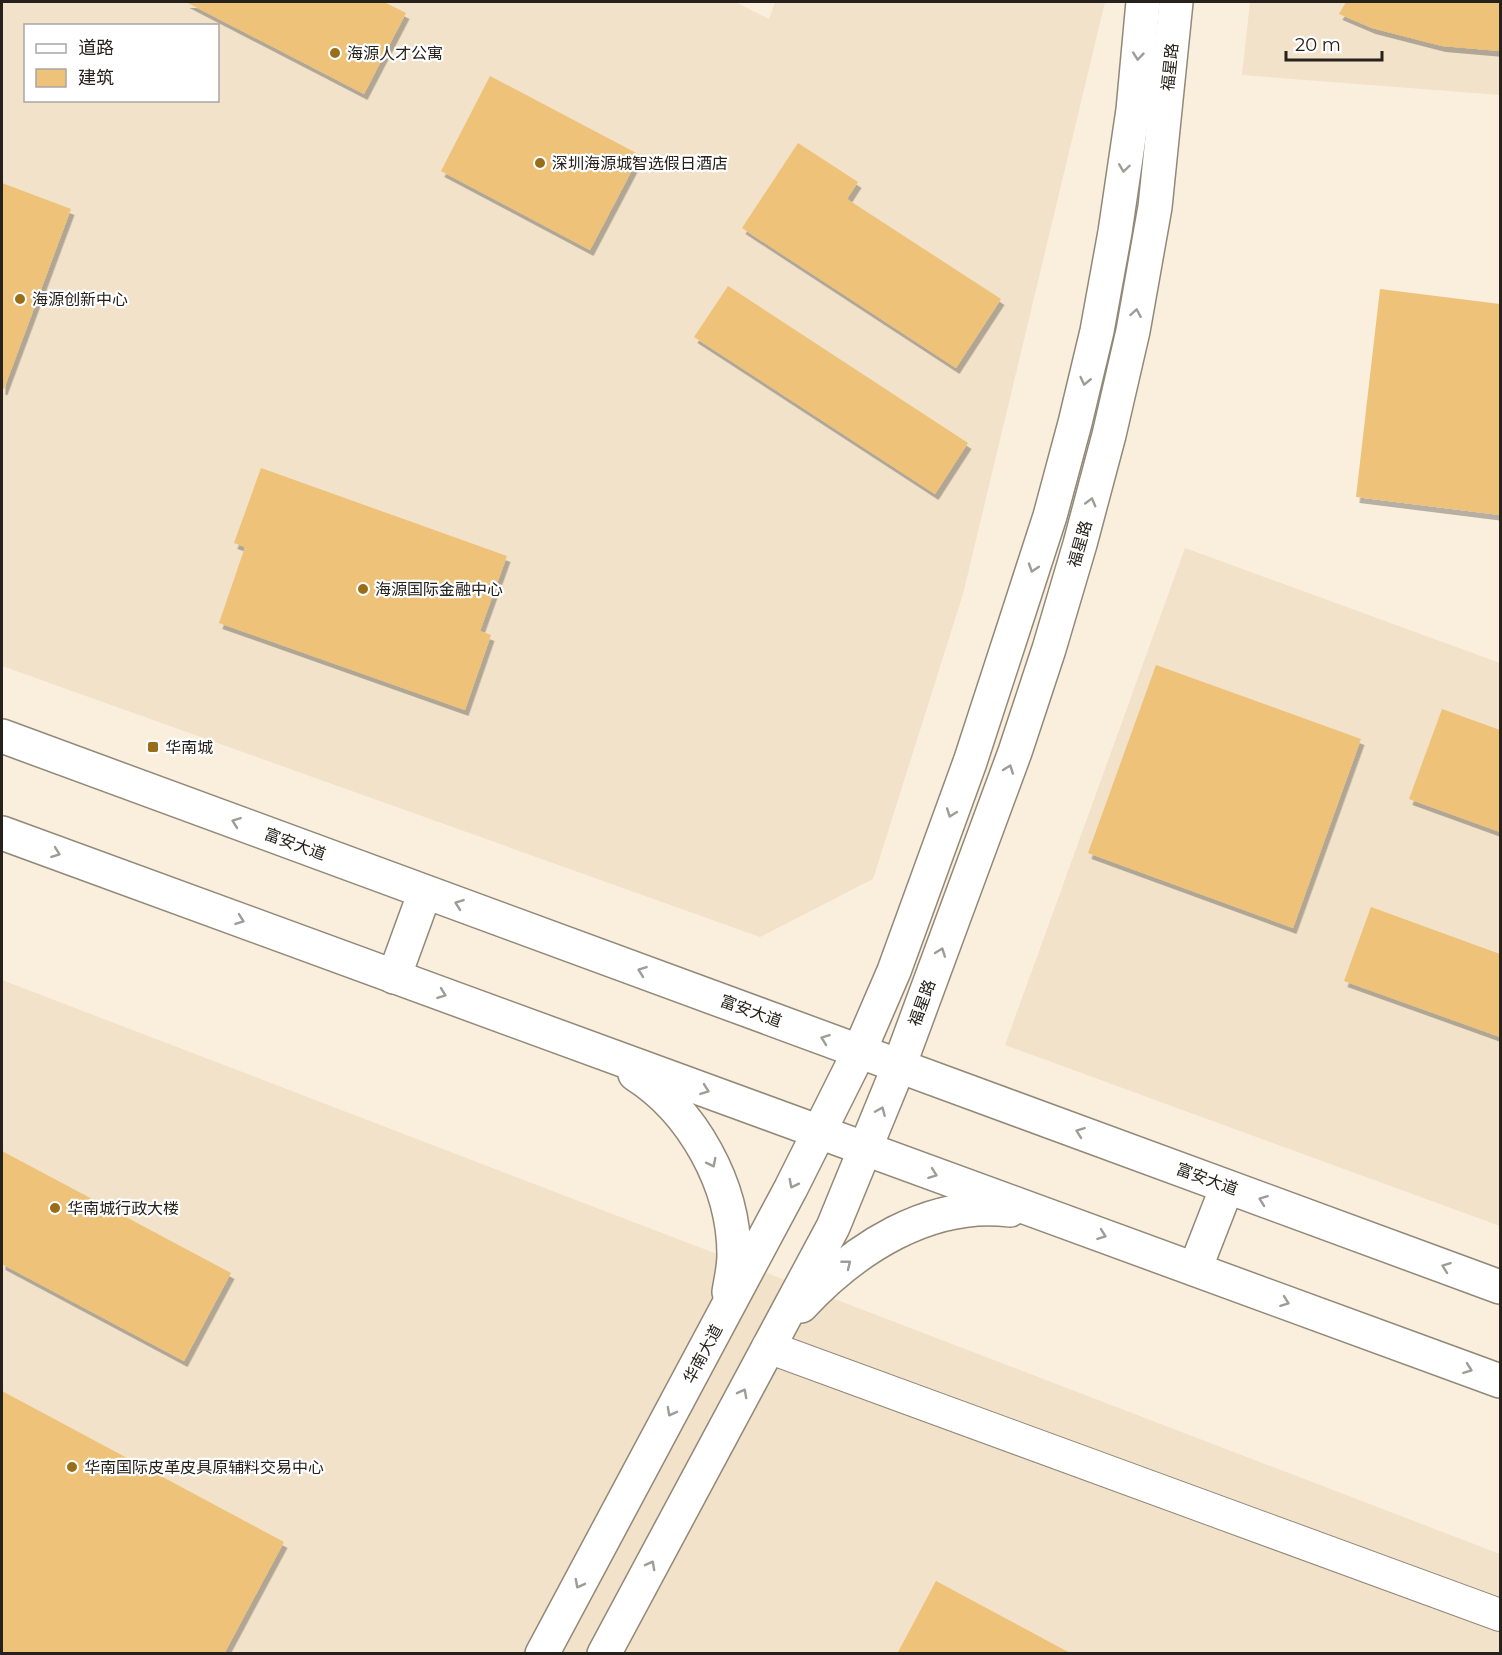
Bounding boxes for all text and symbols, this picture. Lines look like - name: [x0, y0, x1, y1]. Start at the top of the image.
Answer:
- legend: [24, 24, 219, 102]
- scale bar: [1286, 24, 1382, 62]
- text: 20 m: [1295, 34, 1341, 56]
- text: 道路: [78, 37, 114, 59]
- street label: 福星路: [1158, 42, 1182, 92]
- place label: 海源人才公寓: [347, 44, 443, 63]
- marker: 海源人才公寓: [328, 46, 342, 60]
- one-way arrow: [1132, 51, 1145, 60]
- text: 建筑: [78, 67, 114, 89]
- place label: 深圳海源城智选假日酒店: [552, 154, 728, 173]
- marker: 深圳海源城智选假日酒店: [533, 156, 547, 170]
- one-way arrow: [1119, 164, 1131, 173]
- place label: 海源创新中心: [32, 290, 128, 309]
- marker: 海源创新中心: [13, 292, 27, 306]
- one-way arrow: [1129, 308, 1142, 318]
- one-way arrow: [1079, 375, 1092, 385]
- one-way arrow: [1084, 498, 1097, 508]
- street label: 福星路: [1064, 518, 1096, 570]
- one-way arrow: [1028, 562, 1040, 573]
- place label: 海源国际金融中心: [375, 580, 503, 599]
- marker: 海源国际金融中心: [356, 582, 370, 596]
- place label: 华南城: [165, 738, 213, 757]
- marker: 华南城: [146, 740, 160, 754]
- one-way arrow: [1002, 764, 1014, 775]
- one-way arrow: [946, 807, 959, 818]
- one-way arrow: [231, 817, 242, 830]
- street label: 富安大道: [262, 824, 328, 864]
- one-way arrow: [51, 846, 61, 859]
- one-way arrow: [454, 899, 465, 911]
- one-way arrow: [234, 913, 244, 926]
- one-way arrow: [934, 947, 946, 958]
- one-way arrow: [637, 966, 648, 979]
- street label: 福星路: [905, 977, 939, 1029]
- one-way arrow: [437, 987, 447, 1000]
- street label: 富安大道: [718, 991, 784, 1031]
- one-way arrow: [820, 1033, 831, 1046]
- one-way arrow: [699, 1082, 709, 1095]
- one-way arrow: [874, 1106, 886, 1117]
- one-way arrow: [1075, 1127, 1085, 1140]
- one-way arrow: [704, 1157, 716, 1168]
- street label: 富安大道: [1174, 1159, 1240, 1199]
- one-way arrow: [927, 1166, 938, 1179]
- one-way arrow: [789, 1178, 800, 1189]
- one-way arrow: [1258, 1194, 1268, 1207]
- place label: 华南城行政大楼: [67, 1199, 179, 1218]
- marker: 华南城行政大楼: [48, 1201, 62, 1215]
- one-way arrow: [1095, 1228, 1106, 1240]
- one-way arrow: [840, 1260, 851, 1271]
- one-way arrow: [1441, 1262, 1452, 1274]
- one-way arrow: [1279, 1295, 1290, 1307]
- street label: 华南大道: [680, 1321, 726, 1387]
- one-way arrow: [1462, 1362, 1473, 1374]
- one-way arrow: [736, 1389, 747, 1399]
- one-way arrow: [667, 1406, 679, 1417]
- place label: 华南国际皮革皮具原辅料交易中心: [84, 1458, 324, 1477]
- marker: 华南国际皮革皮具原辅料交易中心: [65, 1460, 79, 1474]
- one-way arrow: [644, 1561, 655, 1571]
- one-way arrow: [575, 1578, 587, 1589]

